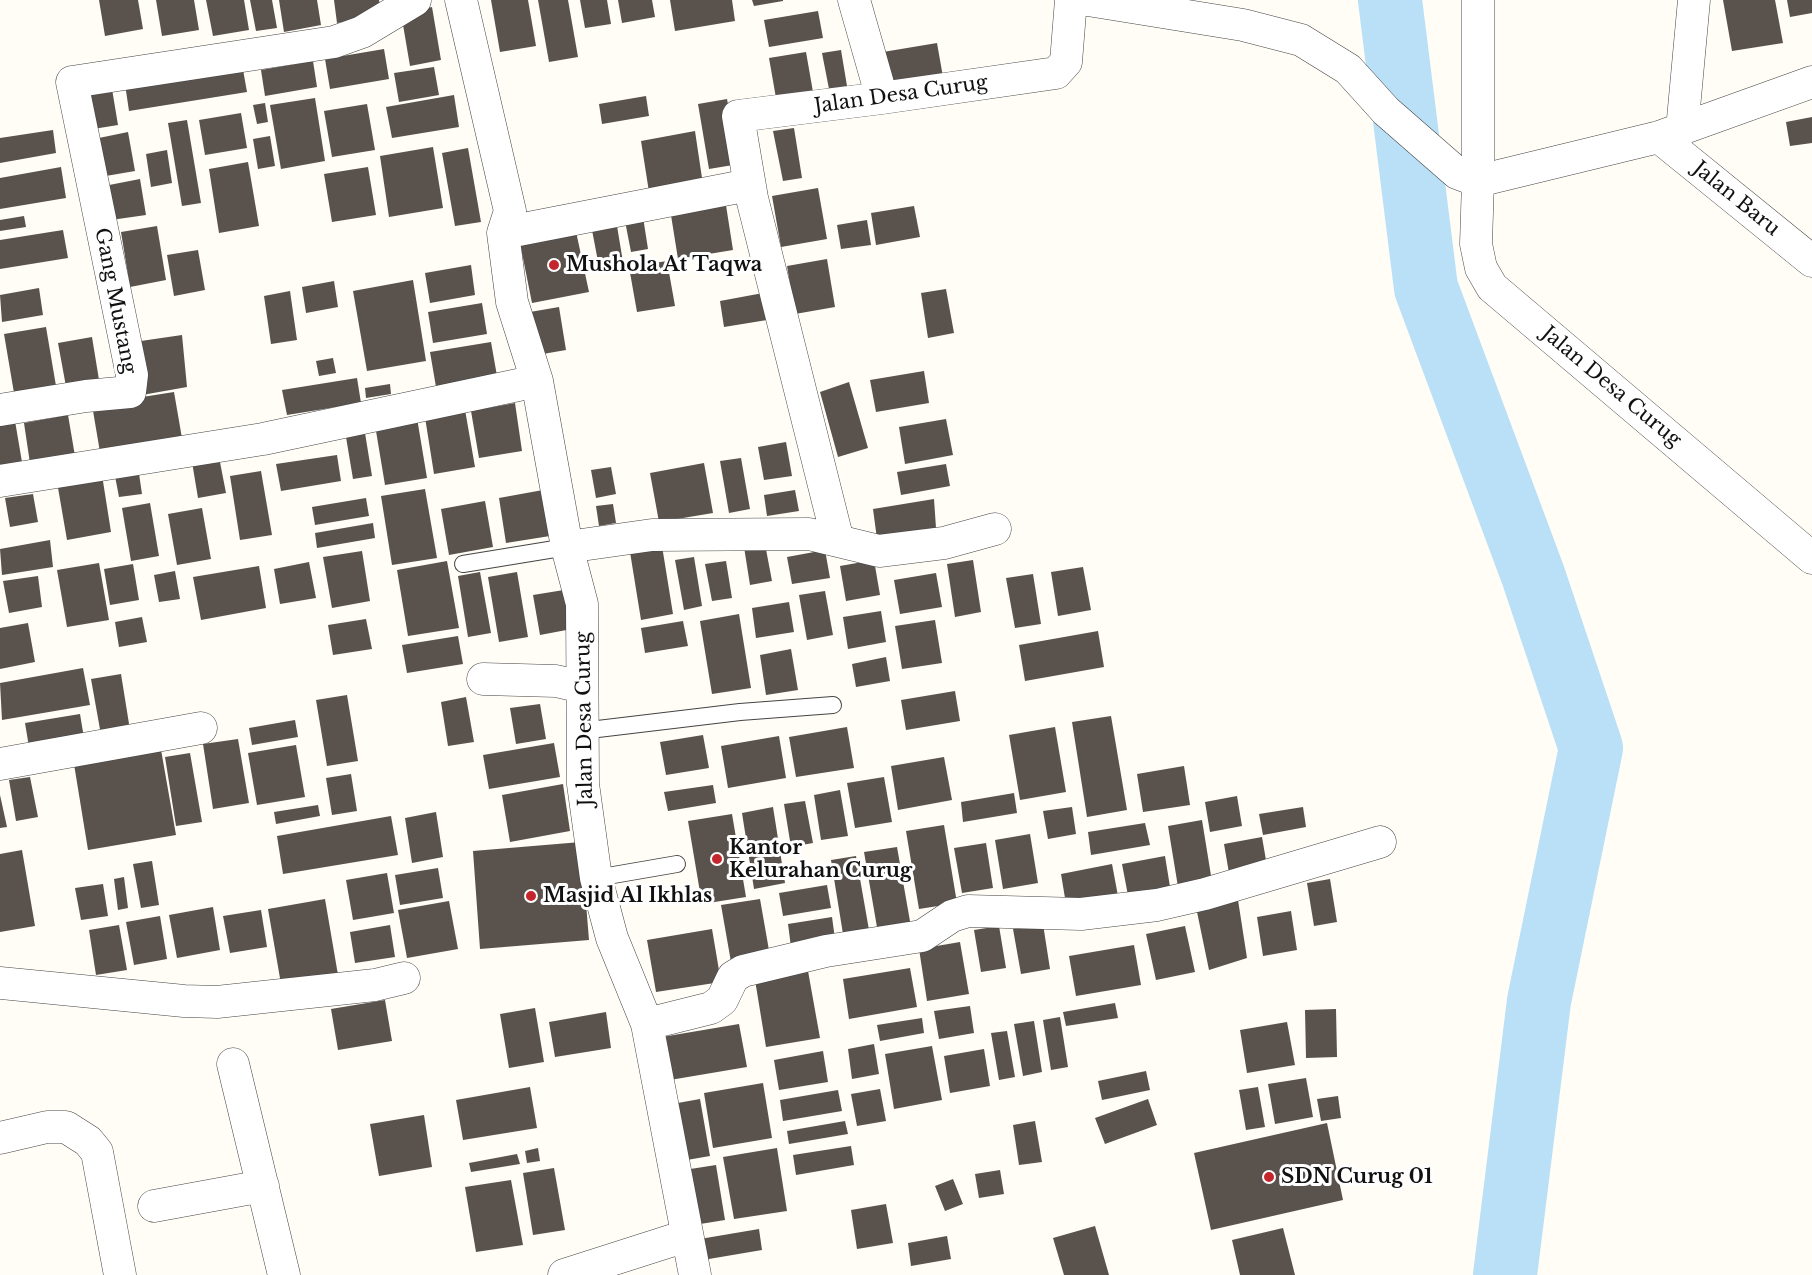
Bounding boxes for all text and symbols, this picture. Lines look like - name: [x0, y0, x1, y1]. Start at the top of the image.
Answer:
- street label: Jalan Desa Curug: [813, 71, 989, 119]
- street label: Jalan Baru: [1688, 157, 1784, 241]
- street label: Gang Mustang: [89, 226, 141, 376]
- place label: Mushola At Taqwa: [566, 253, 762, 277]
- marker: Mushola At Taqwa: [547, 258, 561, 272]
- street label: Jalan Desa Curug: [1536, 322, 1686, 452]
- street label: Jalan Desa Curug: [571, 631, 599, 807]
- place label: Kantor Kelurahan Curug: [729, 836, 912, 883]
- marker: Kantor Kelurahan Curug: [710, 852, 724, 866]
- place label: Masjid Al Ikhlas: [543, 884, 712, 908]
- marker: Masjid Al Ikhlas: [524, 889, 538, 903]
- place label: SDN Curug 01: [1281, 1165, 1433, 1189]
- marker: SDN Curug 01: [1262, 1170, 1276, 1184]

